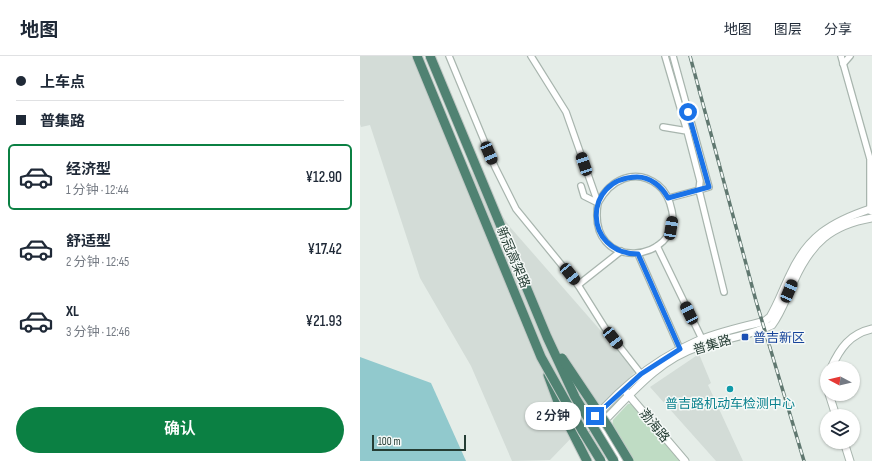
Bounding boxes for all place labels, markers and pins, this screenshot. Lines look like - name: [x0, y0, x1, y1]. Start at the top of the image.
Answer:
- place label: 普吉新区: [753, 330, 805, 346]
- marker: 普吉新区: [740, 332, 750, 342]
- marker: 普吉路机动车检测中心: [725, 384, 735, 394]
- place label: 普吉路机动车检测中心: [665, 396, 795, 412]

